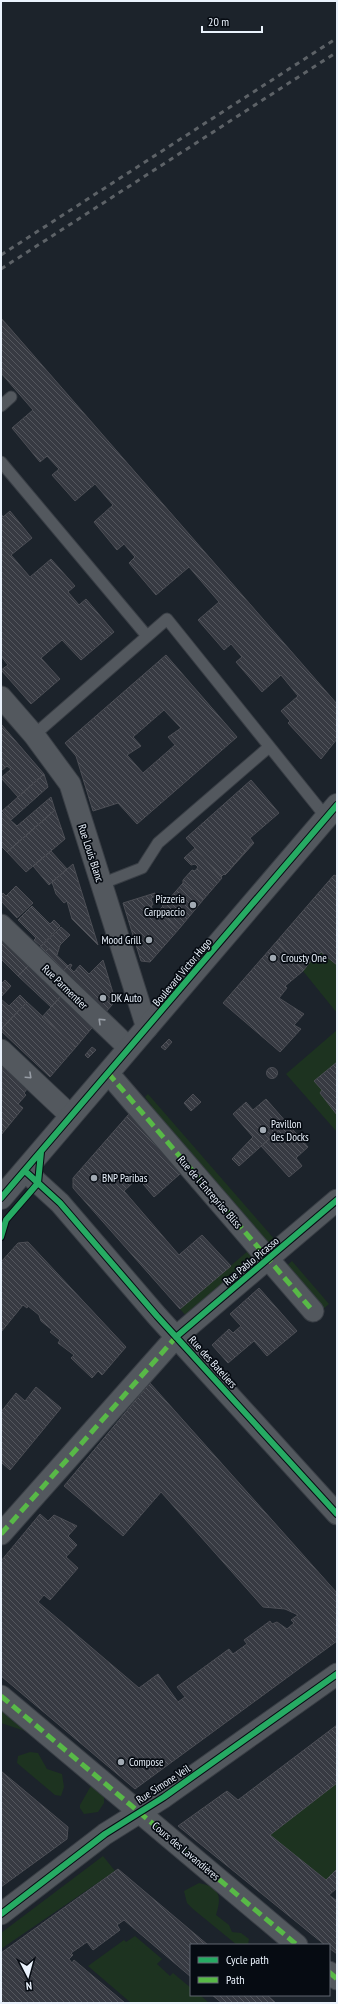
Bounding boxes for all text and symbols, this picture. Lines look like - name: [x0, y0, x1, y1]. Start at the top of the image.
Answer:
- scale bar: [202, 8, 262, 34]
- text: 20 m: [208, 14, 229, 29]
- street label: Rue Louis Blanc: [75, 822, 107, 884]
- place label: Pizzeria Carppaccio: [144, 892, 185, 919]
- marker: Pizzeria Carppaccio: [188, 900, 198, 910]
- place label: Mood Grill: [101, 933, 141, 947]
- marker: Mood Grill: [144, 935, 154, 945]
- street label: Boulevard Victor Hugo: [149, 935, 215, 1009]
- place label: Crousty One: [281, 951, 327, 965]
- marker: Crousty One: [268, 953, 278, 963]
- street label: Rue Parmentier: [39, 962, 91, 1012]
- place label: DK Auto: [111, 991, 142, 1005]
- marker: DK Auto: [98, 993, 108, 1003]
- one-way arrow: [98, 1018, 106, 1026]
- one-way arrow: [24, 1072, 32, 1079]
- place label: Pavillon des Docks: [271, 1117, 309, 1144]
- marker: Pavillon des Docks: [258, 1125, 268, 1135]
- street label: Rue de l'Entreprise Bliss: [175, 1153, 246, 1231]
- place label: BNP Paribas: [102, 1171, 148, 1185]
- marker: BNP Paribas: [89, 1173, 99, 1183]
- street label: Rue Pablo Picasso: [220, 1234, 282, 1288]
- street label: Rue des Bateliers: [186, 1333, 240, 1391]
- place label: Compose: [129, 1755, 164, 1769]
- marker: Compose: [116, 1757, 126, 1767]
- street label: Rue Simone Veil: [133, 1761, 193, 1807]
- street label: Cours des Lavandières: [149, 1819, 223, 1884]
- legend: [190, 1944, 330, 1996]
- text: Cycle path: [226, 1952, 269, 1967]
- north arrow: [8, 1956, 48, 1996]
- text: Path: [226, 1972, 244, 1987]
- text: N: [25, 1979, 33, 1993]

